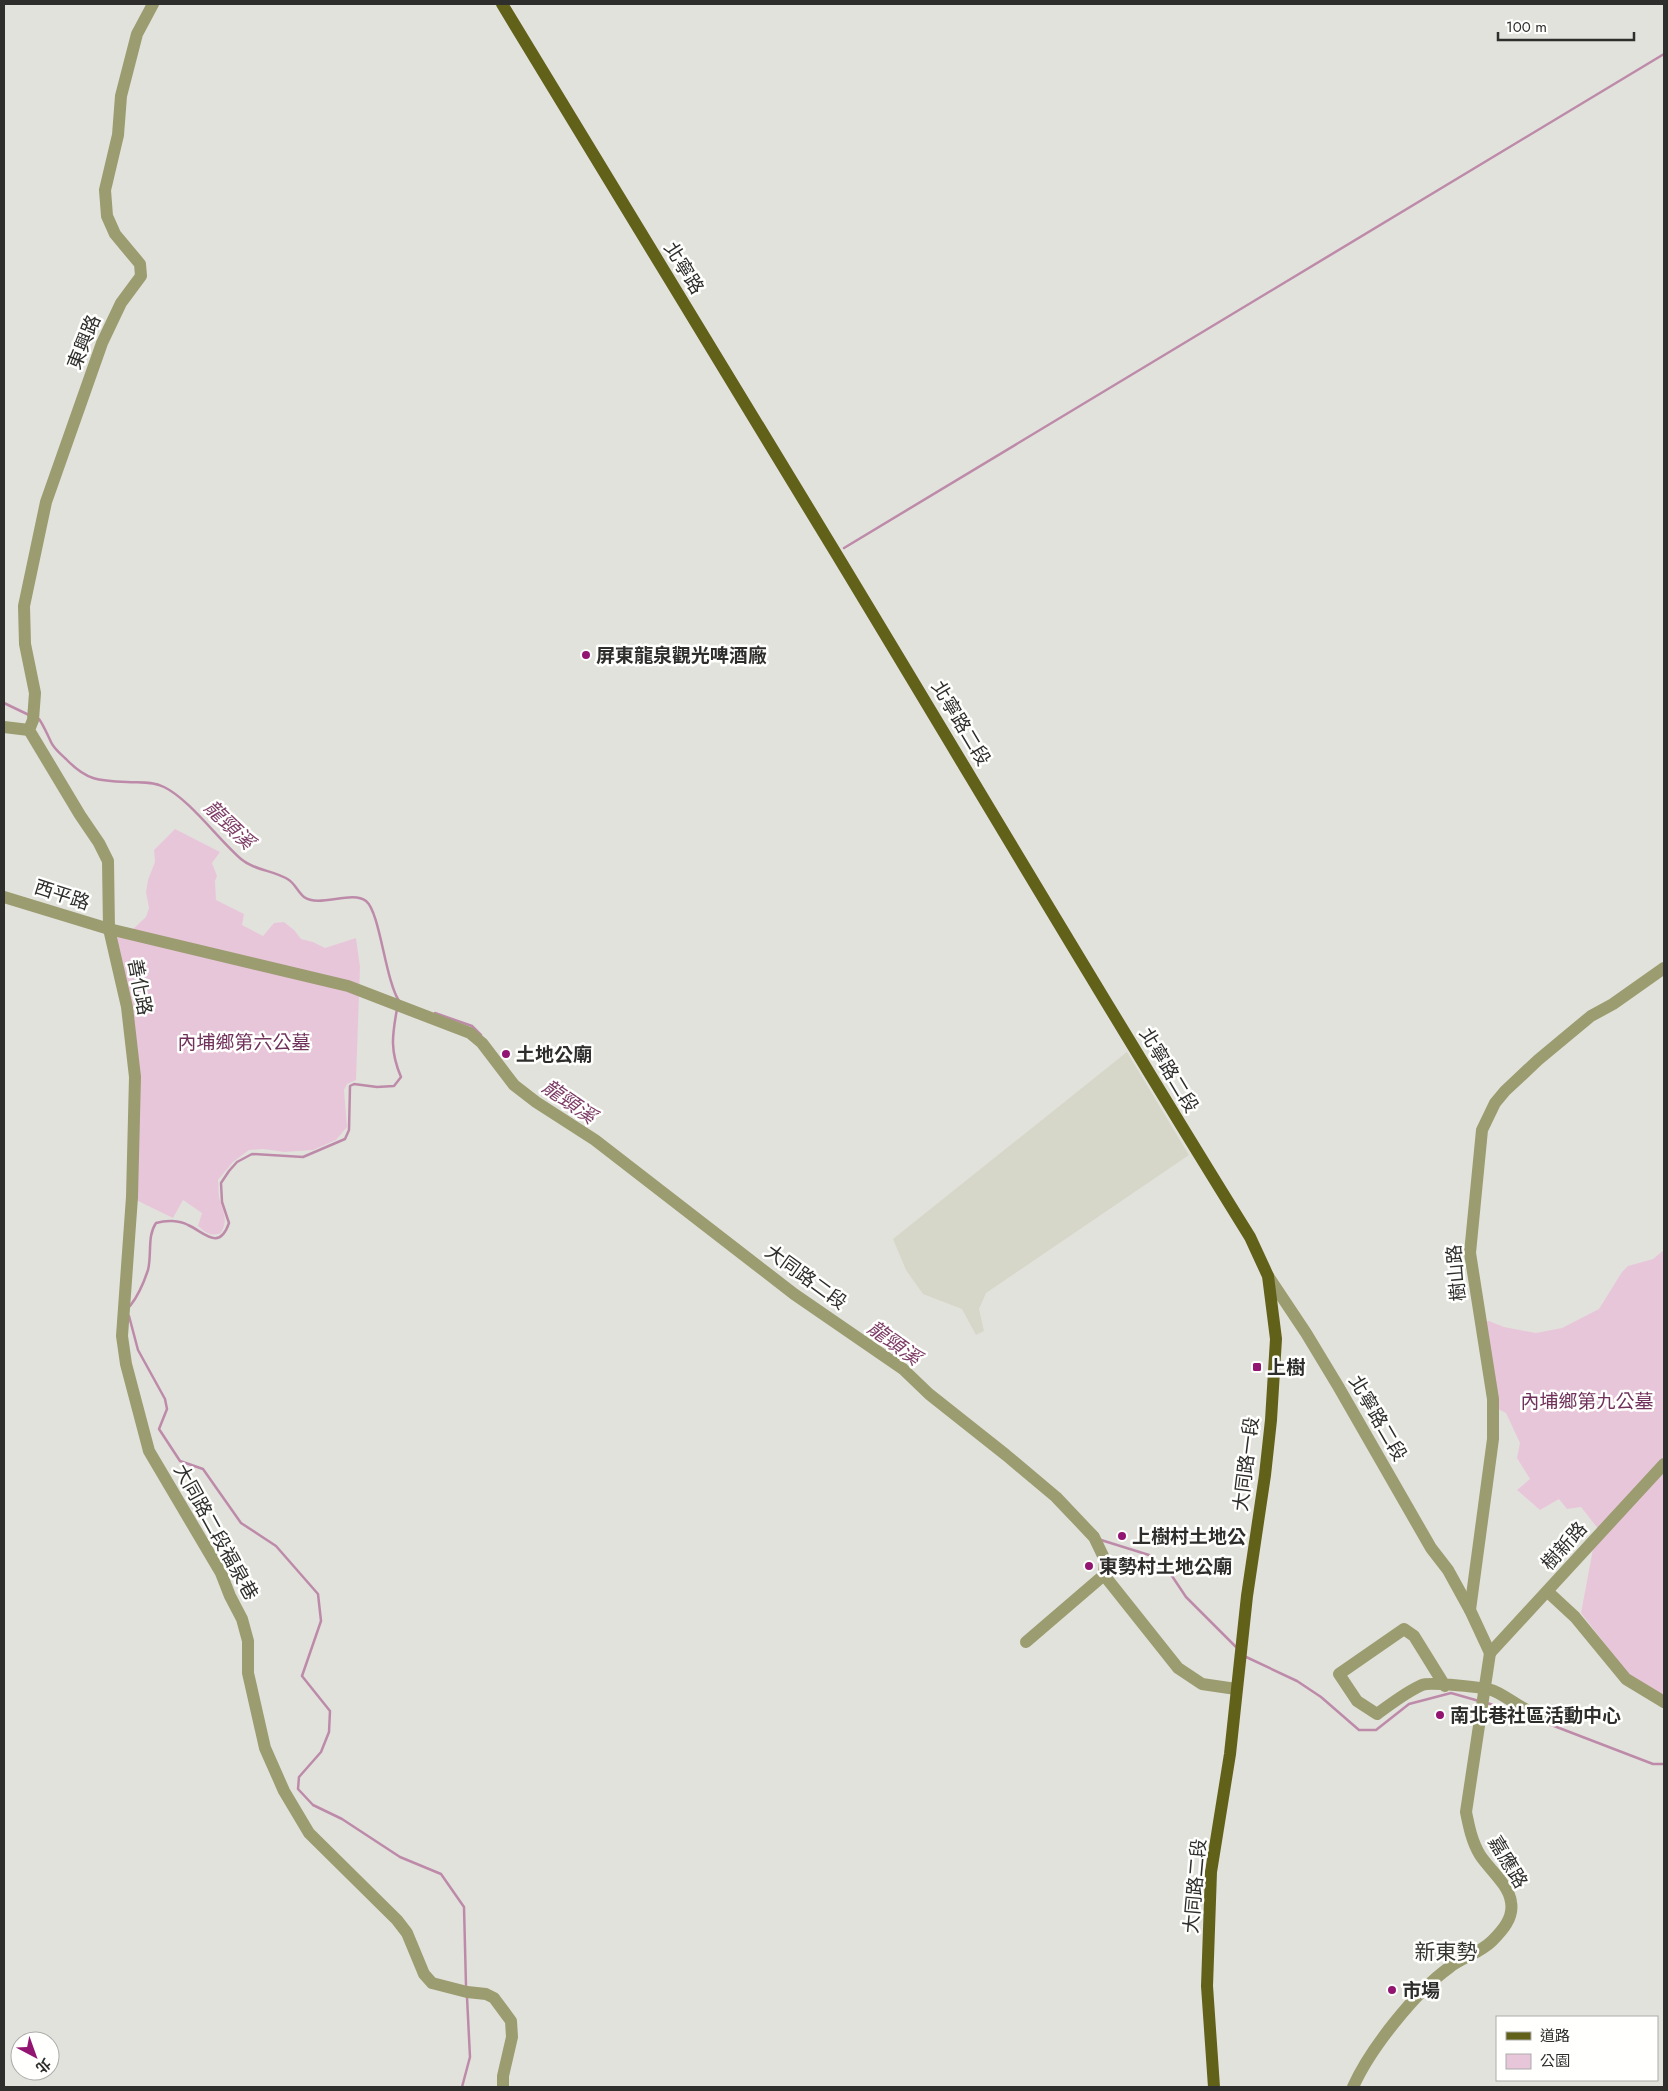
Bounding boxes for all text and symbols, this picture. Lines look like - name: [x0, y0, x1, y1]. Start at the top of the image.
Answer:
- scale bar: [1498, 10, 1634, 42]
- text: 100 m: [1506, 16, 1547, 38]
- street label: 北寧路: [657, 237, 711, 299]
- street label: 東興路: [61, 311, 107, 373]
- place label: 屏東龍泉觀光啤酒廠: [596, 642, 767, 669]
- marker: 屏東龍泉觀光啤酒廠: [580, 649, 592, 661]
- street label: 北寧路二段: [925, 675, 997, 771]
- water label: 龍頸溪: [197, 794, 263, 858]
- street label: 西平路: [31, 873, 93, 917]
- street label: 善化路: [121, 956, 159, 1018]
- street label: 北寧路二段: [1133, 1022, 1205, 1118]
- park label: 內埔鄉第六公墓: [177, 1029, 311, 1056]
- place label: 土地公廟: [516, 1041, 592, 1068]
- marker: 土地公廟: [500, 1048, 512, 1060]
- water label: 龍頸溪: [536, 1073, 604, 1133]
- street label: 大同路二段: [760, 1238, 852, 1316]
- street label: 樹山路: [1440, 1243, 1472, 1303]
- water label: 龍頸溪: [861, 1314, 929, 1374]
- place label: 上樹: [1267, 1354, 1305, 1381]
- marker: 上樹: [1251, 1361, 1263, 1373]
- street label: 北寧路二段: [1343, 1370, 1413, 1466]
- park label: 內埔鄉第九公墓: [1520, 1388, 1654, 1415]
- street label: 大同路一段: [1227, 1415, 1265, 1513]
- street label: 大同路二段福泉巷: [167, 1459, 265, 1605]
- street label: 樹新路: [1535, 1516, 1593, 1576]
- place label: 上樹村土地公: [1132, 1523, 1246, 1550]
- marker: 上樹村土地公: [1116, 1530, 1128, 1542]
- place label: 東勢村土地公廟: [1099, 1553, 1232, 1580]
- marker: 東勢村土地公廟: [1083, 1560, 1095, 1572]
- place label: 南北巷社區活動中心: [1450, 1702, 1621, 1729]
- marker: 南北巷社區活動中心: [1434, 1709, 1446, 1721]
- street label: 嘉應路: [1482, 1831, 1534, 1893]
- street label: 大同路二段: [1177, 1837, 1213, 1935]
- district label: 新東勢: [1415, 1937, 1478, 1967]
- place label: 市場: [1402, 1977, 1440, 2004]
- marker: 市場: [1386, 1984, 1398, 1996]
- legend: [1496, 2016, 1658, 2081]
- text: 道路: [1540, 2025, 1570, 2047]
- north arrow: [10, 2031, 60, 2081]
- text: 公園: [1540, 2050, 1570, 2072]
- text: 北: [32, 2054, 55, 2078]

